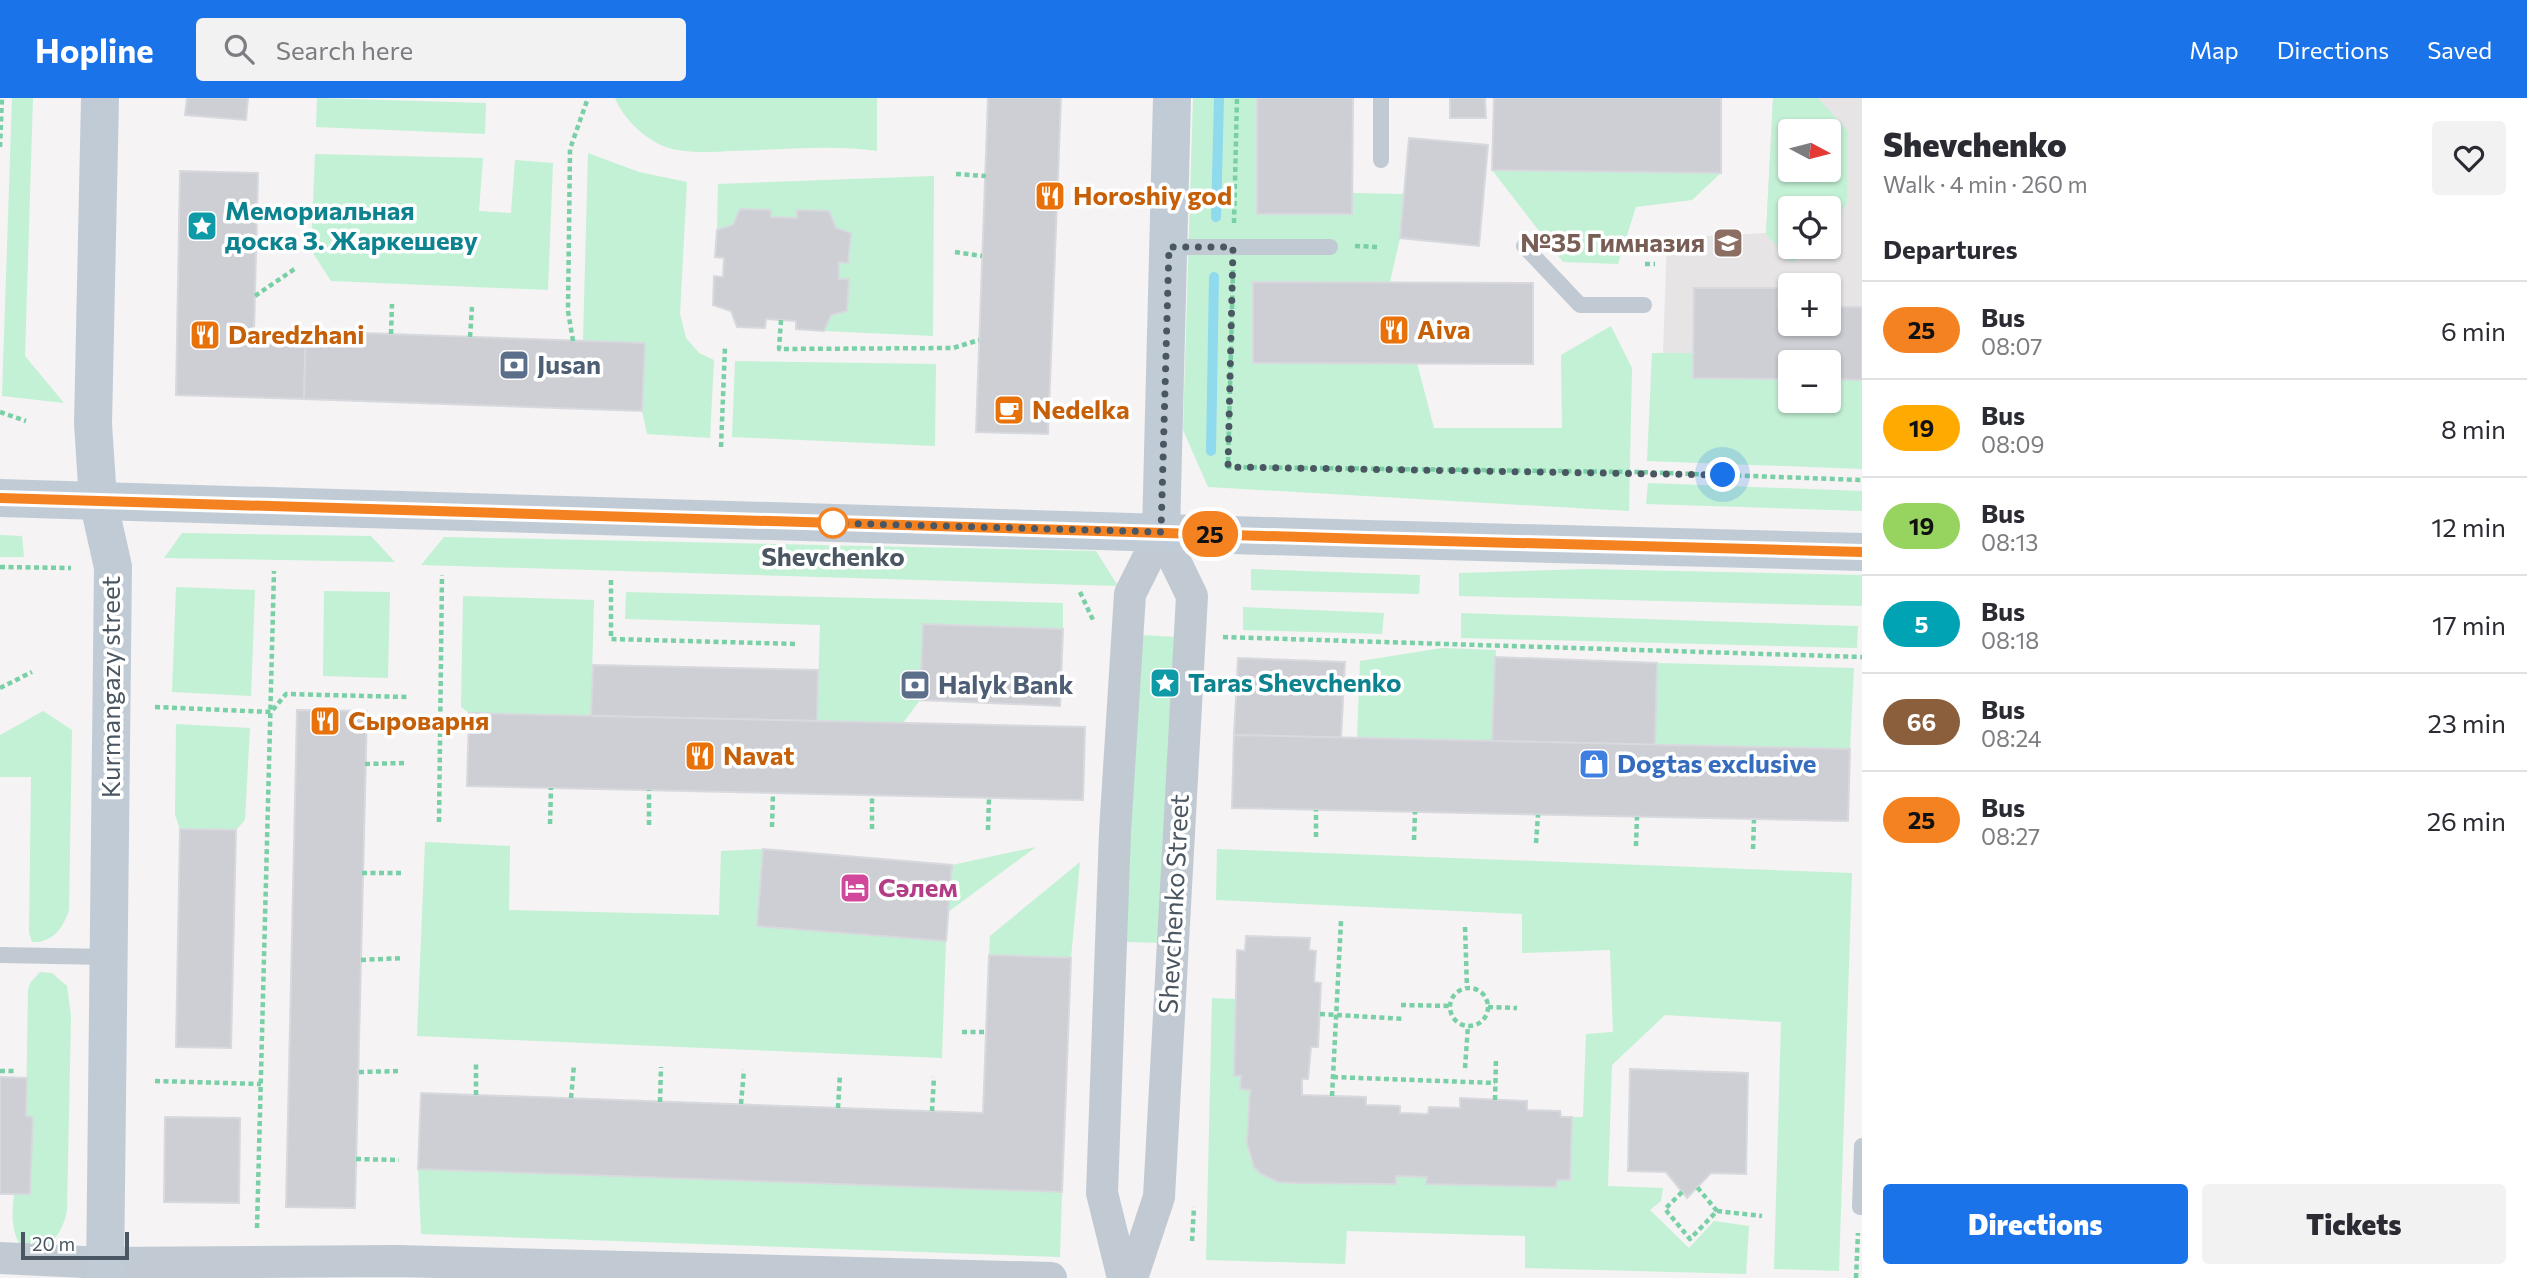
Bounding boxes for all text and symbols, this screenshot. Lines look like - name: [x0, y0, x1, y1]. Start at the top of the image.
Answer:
- search box: [196, 18, 686, 81]
- text: Hopline: [35, 29, 154, 70]
- icon: search: [220, 30, 258, 68]
- text: Search here: [276, 34, 413, 65]
- text: Map: [2189, 35, 2239, 64]
- text: Directions: [2277, 35, 2389, 64]
- text: Saved: [2427, 35, 2492, 64]
- north arrow: [1778, 119, 1841, 182]
- map controls: [1778, 119, 1841, 413]
- button: heart: [2432, 121, 2506, 195]
- text: Shevchenko: [1883, 123, 2067, 164]
- text: Walk · 4 min · 260 m: [1883, 170, 2088, 198]
- restaurant icon: Horoshiy god: [1033, 179, 1067, 213]
- place label: Horoshiy god: [1073, 179, 1232, 210]
- place label: Мемориальная доска З. Жаркешеву: [225, 194, 478, 255]
- button: locate: [1778, 196, 1841, 259]
- place icon: Мемориальная доска З. Жаркешеву: [185, 209, 219, 243]
- place label: №35 Гимназия: [1520, 226, 1705, 257]
- school or university icon: №35 Гимназия: [1711, 226, 1745, 260]
- text: Departures: [1883, 233, 2018, 264]
- button: +: [1778, 273, 1841, 336]
- text: Bus: [1981, 301, 2025, 332]
- restaurant icon: Aiva: [1377, 313, 1411, 347]
- place label: Aiva: [1417, 313, 1470, 344]
- text: 25: [1908, 315, 1935, 344]
- text: 6 min: [2441, 315, 2506, 346]
- restaurant icon: Daredzhani: [188, 318, 222, 352]
- place label: Daredzhani: [228, 318, 364, 349]
- text: 08:07: [1981, 332, 2042, 360]
- bank icon: Jusan: [497, 348, 531, 382]
- place label: Jusan: [537, 348, 601, 379]
- button: −: [1778, 350, 1841, 413]
- cafe icon: Nedelka: [992, 393, 1026, 427]
- place label: Nedelka: [1032, 393, 1130, 424]
- text: Bus: [1981, 399, 2025, 430]
- text: 19: [1909, 413, 1934, 442]
- text: 8 min: [2441, 413, 2506, 444]
- text: 08:09: [1981, 430, 2044, 458]
- your location: [1705, 457, 1740, 492]
- text: Bus: [1981, 497, 2025, 528]
- marker: Shevchenko: [818, 508, 848, 538]
- line badge: 25: [1178, 511, 1242, 557]
- text: 19: [1909, 511, 1934, 540]
- text: 12 min: [2431, 511, 2506, 542]
- text: 25: [1196, 519, 1224, 548]
- text: 08:13: [1981, 528, 2038, 556]
- place label: Shevchenko: [761, 540, 905, 571]
- street label: Kurmangazy street: [94, 576, 125, 798]
- text: Bus: [1981, 595, 2025, 626]
- text: 5: [1915, 609, 1929, 638]
- text: 17 min: [2432, 609, 2506, 640]
- text: 08:18: [1981, 626, 2039, 654]
- place icon: Taras Shevchenko: [1148, 666, 1182, 700]
- place label: Taras Shevchenko: [1188, 666, 1402, 697]
- bank icon: Halyk Bank: [898, 668, 932, 702]
- place label: Halyk Bank: [938, 668, 1073, 699]
- text: Bus: [1981, 693, 2025, 724]
- restaurant icon: Сыроварня: [308, 704, 342, 738]
- place label: Сыроварня: [348, 704, 489, 735]
- text: 66: [1907, 707, 1936, 736]
- text: 23 min: [2428, 707, 2506, 738]
- text: 08:24: [1981, 724, 2042, 752]
- restaurant icon: Navat: [683, 739, 717, 773]
- place label: Navat: [723, 739, 794, 770]
- shop icon: Dogtas exclusive: [1577, 747, 1611, 781]
- place label: Dogtas exclusive: [1617, 747, 1817, 778]
- text: Bus: [1981, 791, 2025, 822]
- street label: Shevchenko Street: [1151, 793, 1194, 1015]
- text: 25: [1908, 805, 1935, 834]
- text: 26 min: [2427, 805, 2506, 836]
- text: 08:27: [1981, 822, 2040, 850]
- hotel icon: Сәлем: [838, 871, 872, 905]
- place label: Сәлем: [878, 871, 958, 902]
- button: Directions: [1883, 1184, 2188, 1264]
- button: Tickets: [2202, 1184, 2506, 1264]
- scale bar: [21, 1229, 130, 1261]
- text: 20 m: [32, 1232, 75, 1255]

